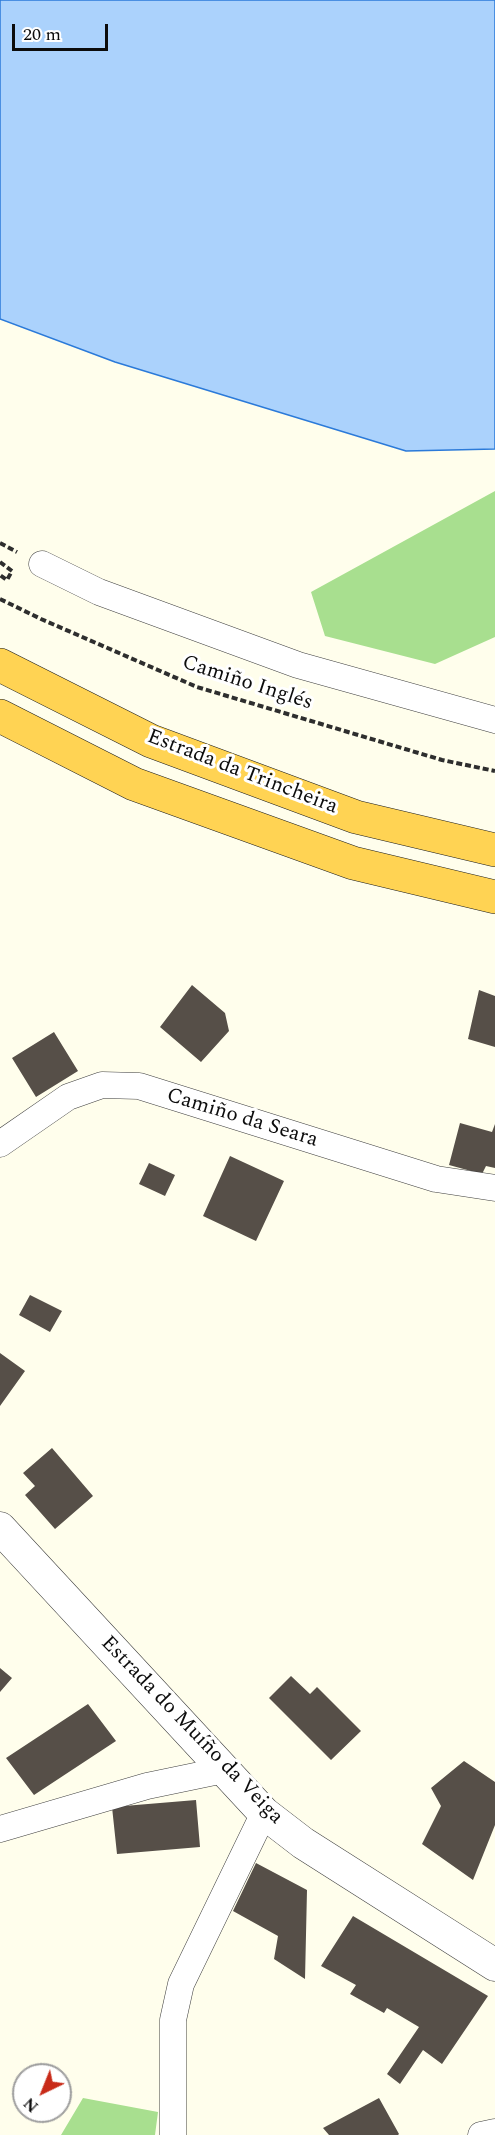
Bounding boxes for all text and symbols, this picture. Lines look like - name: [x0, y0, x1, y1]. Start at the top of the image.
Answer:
- scale bar: [15, 12, 111, 50]
- text: 20 m: [23, 21, 61, 48]
- street label: Camiño Inglés: [179, 651, 315, 717]
- street label: Estrada da Trincheira: [143, 725, 341, 821]
- street label: Camiño da Seara: [163, 1084, 321, 1154]
- street label: Estrada do Muíño da Veiga: [94, 1632, 288, 1830]
- north arrow: [12, 2063, 72, 2123]
- text: N: [18, 2091, 44, 2118]

